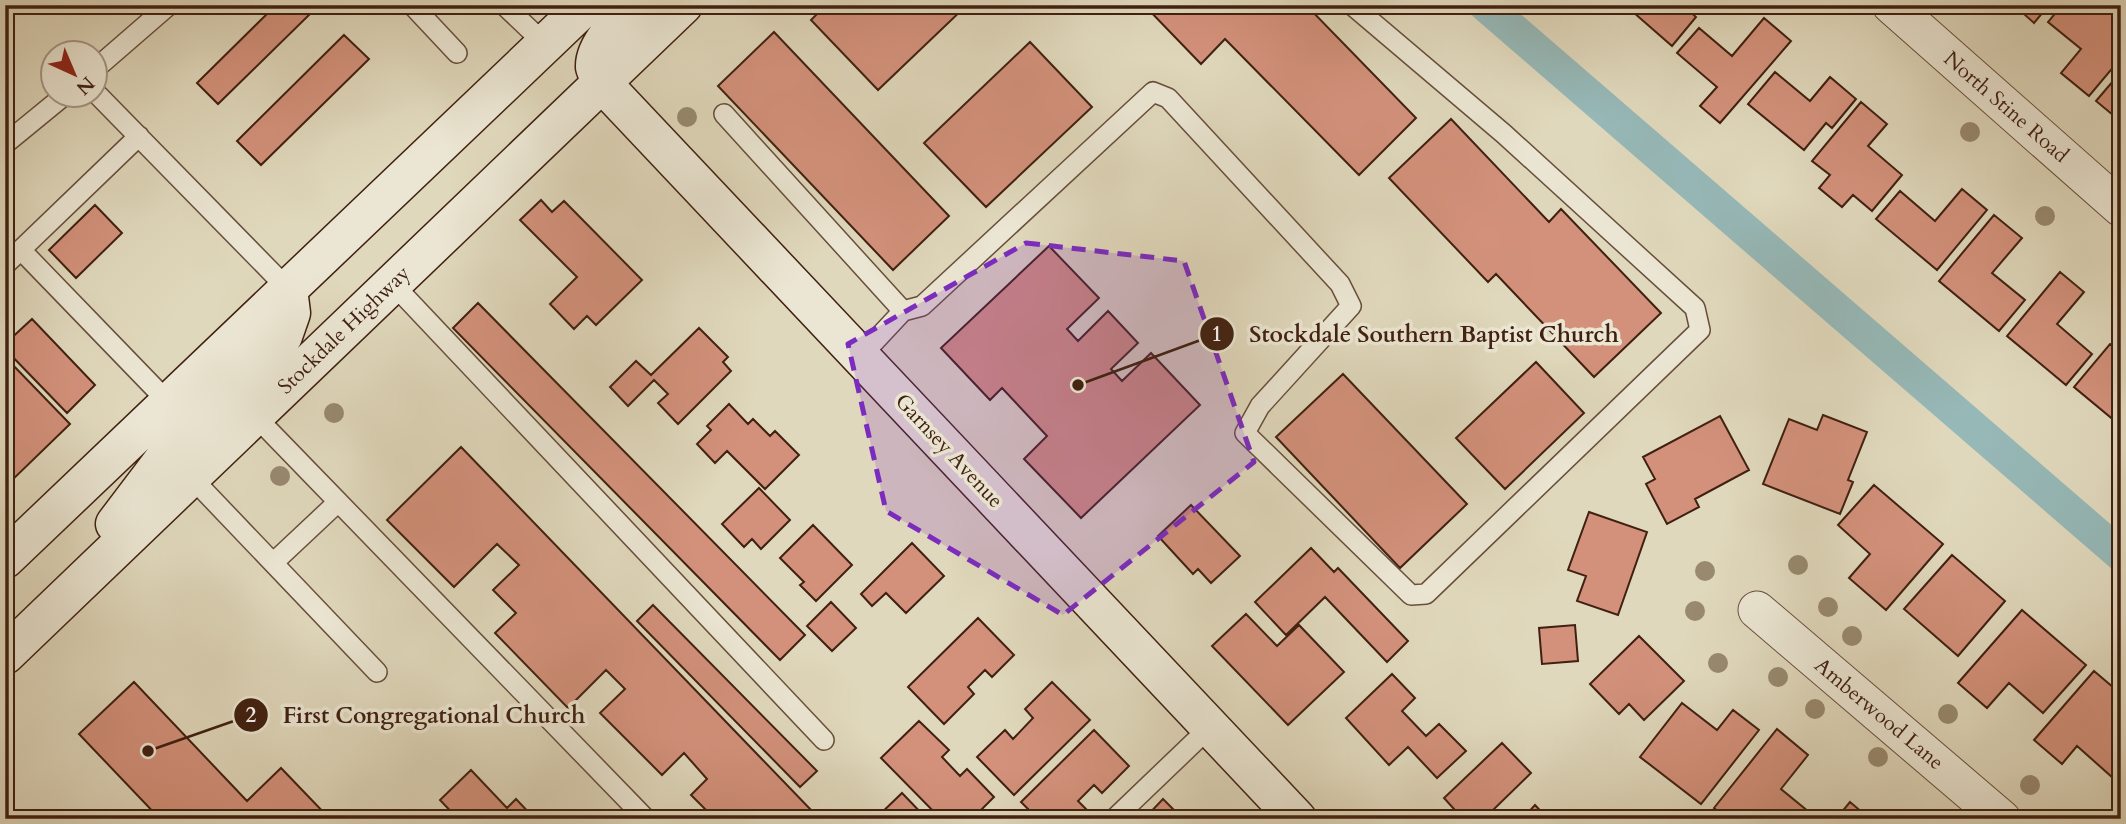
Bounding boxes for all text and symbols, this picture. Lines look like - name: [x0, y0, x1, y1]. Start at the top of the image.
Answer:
- north arrow: [38, 38, 108, 108]
- street label: North Stine Road: [1937, 45, 2075, 169]
- text: N: [70, 70, 100, 101]
- street label: Stockdale Highway: [271, 259, 417, 401]
- callout: Stockdale Southern Baptist Church: [1200, 312, 1632, 356]
- text: Stockdale Southern Baptist Church: [1249, 319, 1619, 350]
- text: 1: [1212, 320, 1222, 349]
- street label: Garnsey Avenue: [888, 387, 1010, 515]
- street label: Amberwood Lane: [1808, 651, 1950, 777]
- callout: First Congregational Church: [234, 693, 599, 737]
- text: First Congregational Church: [283, 700, 585, 731]
- text: 2: [246, 701, 257, 730]

